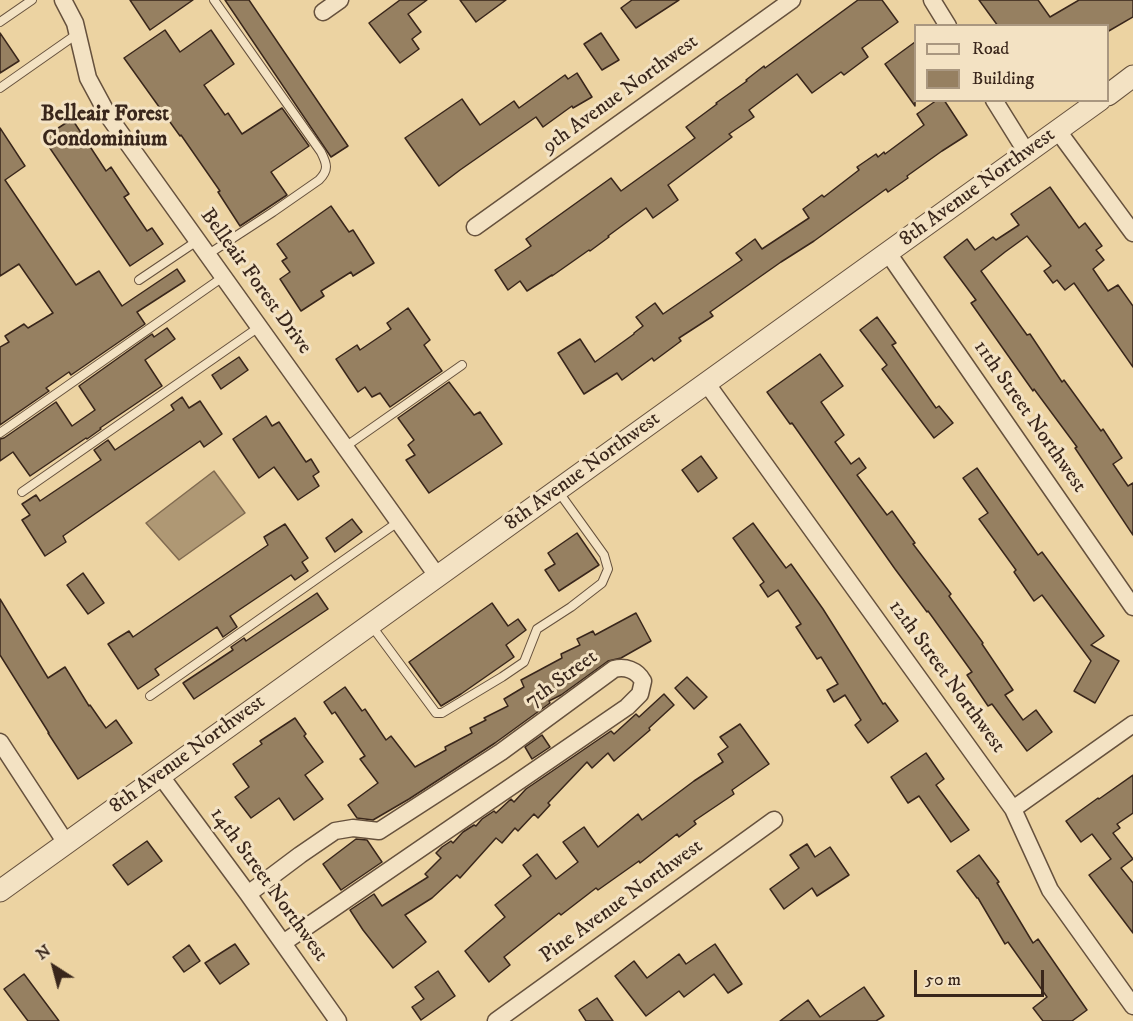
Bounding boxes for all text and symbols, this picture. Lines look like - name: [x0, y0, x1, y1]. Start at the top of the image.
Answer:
- legend: [914, 24, 1109, 102]
- street label: 9th Avenue Northwest: [538, 30, 704, 160]
- text: Road: [972, 38, 1009, 60]
- text: Building: [972, 68, 1034, 90]
- district label: Belleair Forest Condominium: [41, 102, 169, 154]
- street label: 8th Avenue Northwest: [895, 123, 1061, 253]
- street label: Belleair Forest Drive: [194, 204, 316, 360]
- street label: 11th Street Northwest: [967, 336, 1091, 498]
- street label: 8th Avenue Northwest: [500, 407, 666, 537]
- street label: 12th Street Northwest: [882, 596, 1010, 758]
- street label: 7th Street: [521, 645, 603, 715]
- street label: 8th Avenue Northwest: [105, 690, 271, 820]
- street label: 14th Street Northwest: [204, 803, 332, 967]
- street label: Pine Avenue Northwest: [536, 835, 708, 969]
- north arrow: [24, 937, 84, 997]
- text: N: [32, 940, 55, 964]
- scale bar: [917, 958, 1048, 996]
- text: 50 m: [925, 969, 961, 991]

